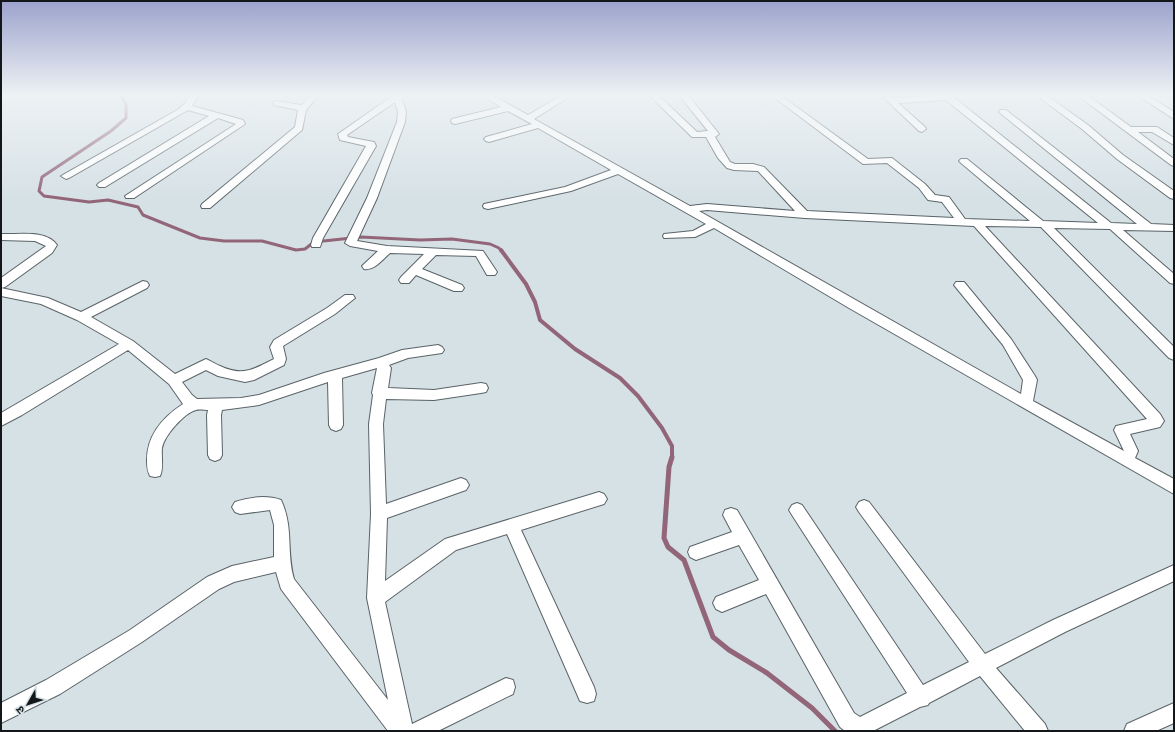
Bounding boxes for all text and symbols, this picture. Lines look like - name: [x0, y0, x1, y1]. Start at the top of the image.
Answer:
- north arrow: [8, 684, 48, 724]
- text: उ: [12, 703, 28, 717]

